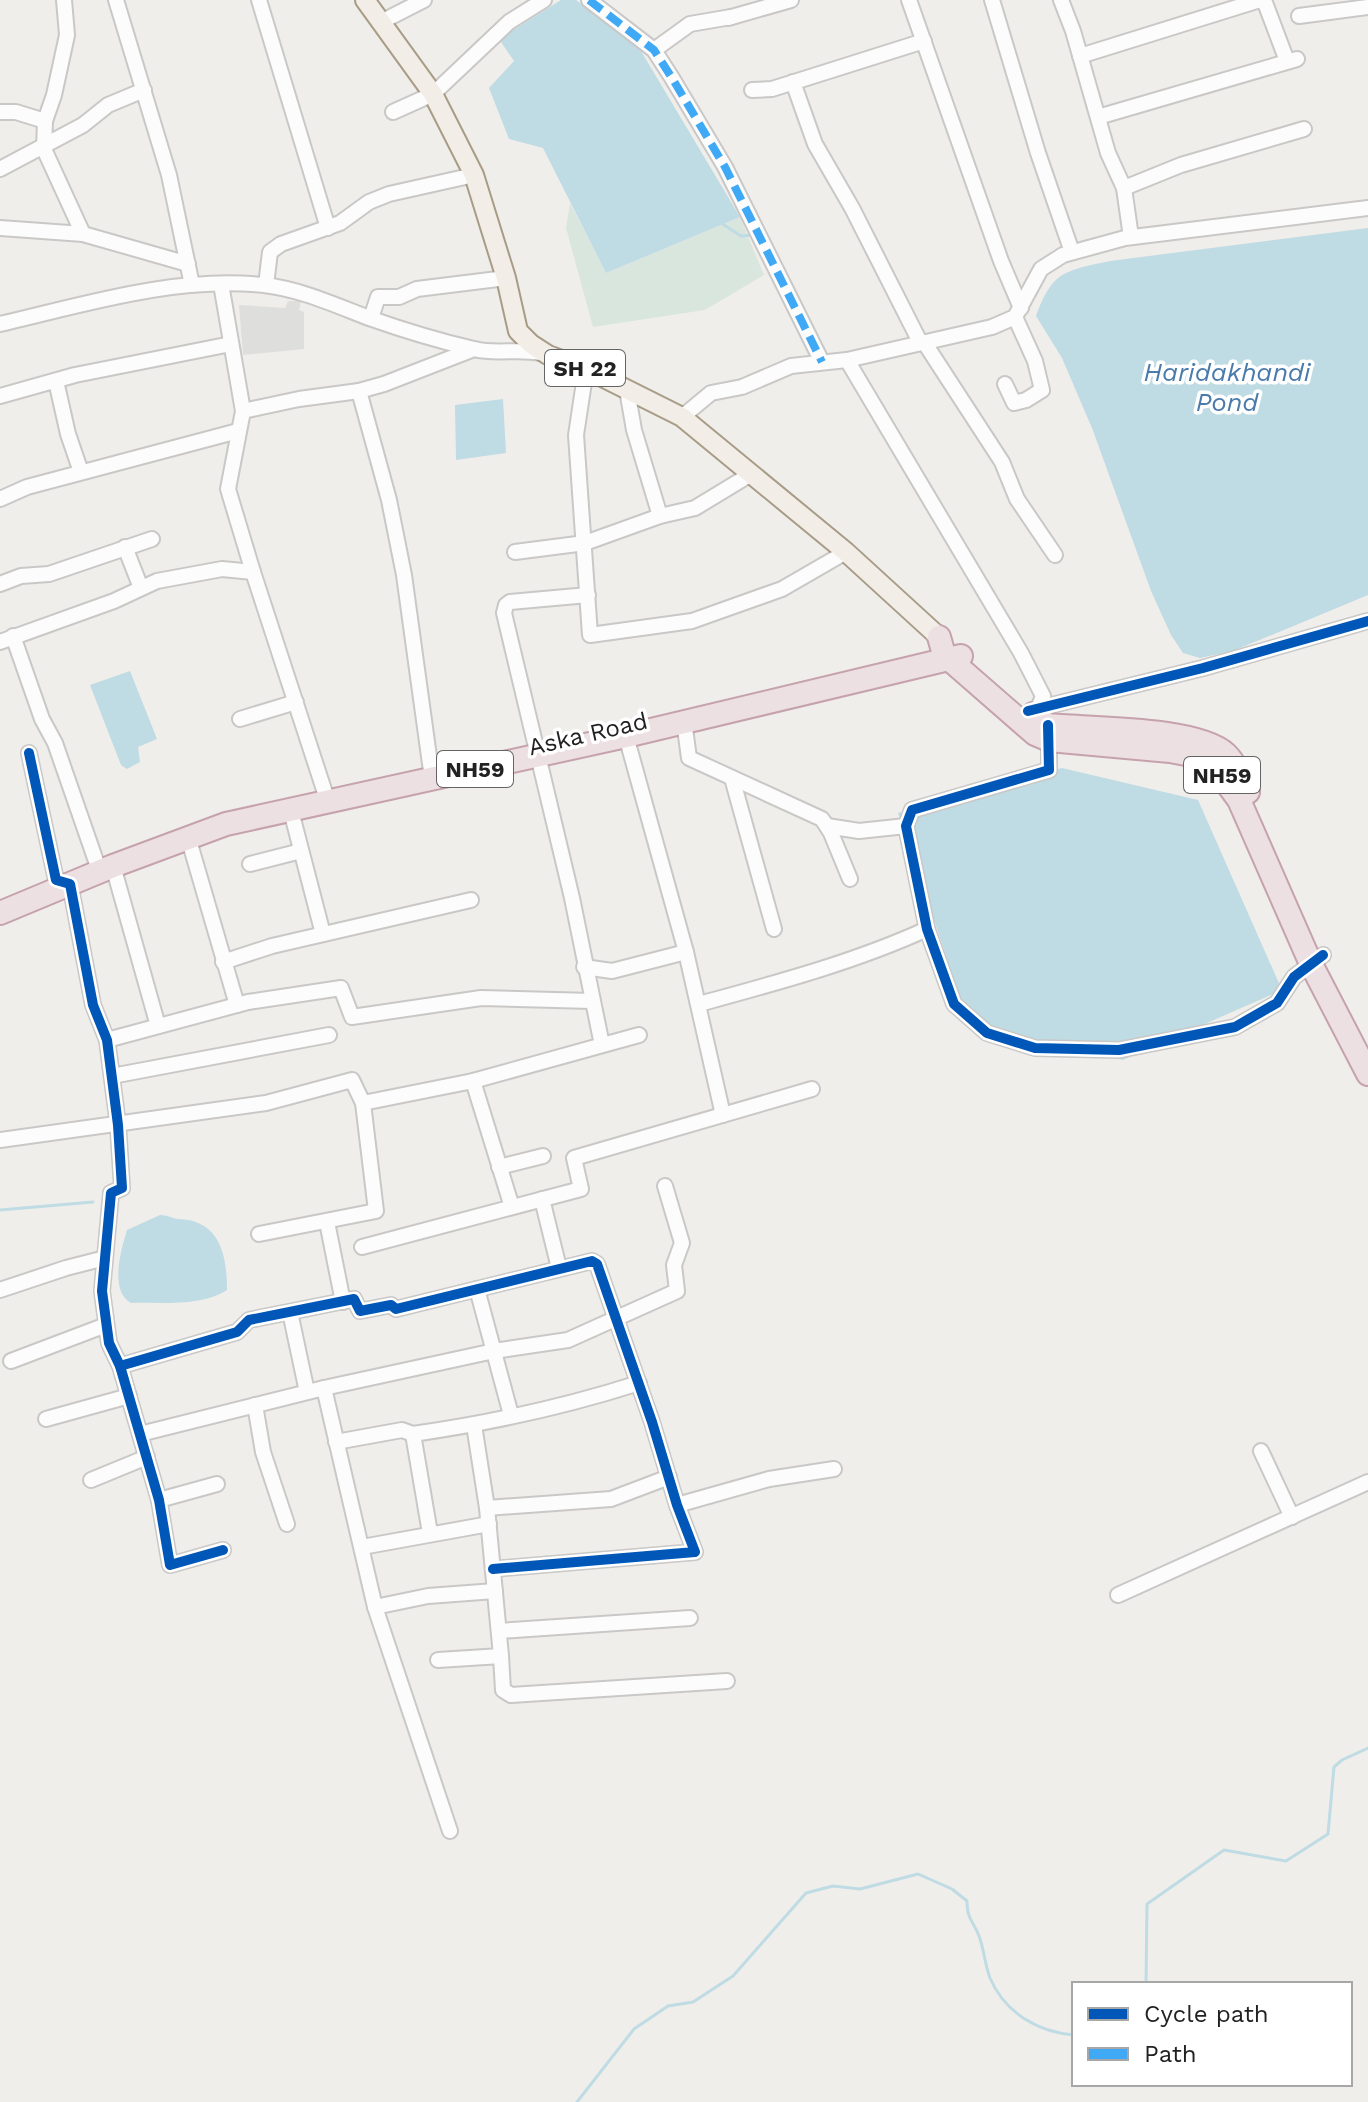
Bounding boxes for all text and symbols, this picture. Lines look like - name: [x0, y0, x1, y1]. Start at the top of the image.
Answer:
- road number: SH 22: [545, 350, 625, 386]
- water label: Haridakhandi Pond: [1143, 357, 1312, 417]
- street label: Aska Road: [526, 707, 650, 761]
- road number: NH59: [437, 751, 513, 787]
- road number: NH59: [1184, 757, 1260, 793]
- legend: [1072, 1982, 1352, 2086]
- text: Cycle path: [1144, 2000, 1269, 2028]
- text: Path: [1144, 2040, 1197, 2068]

